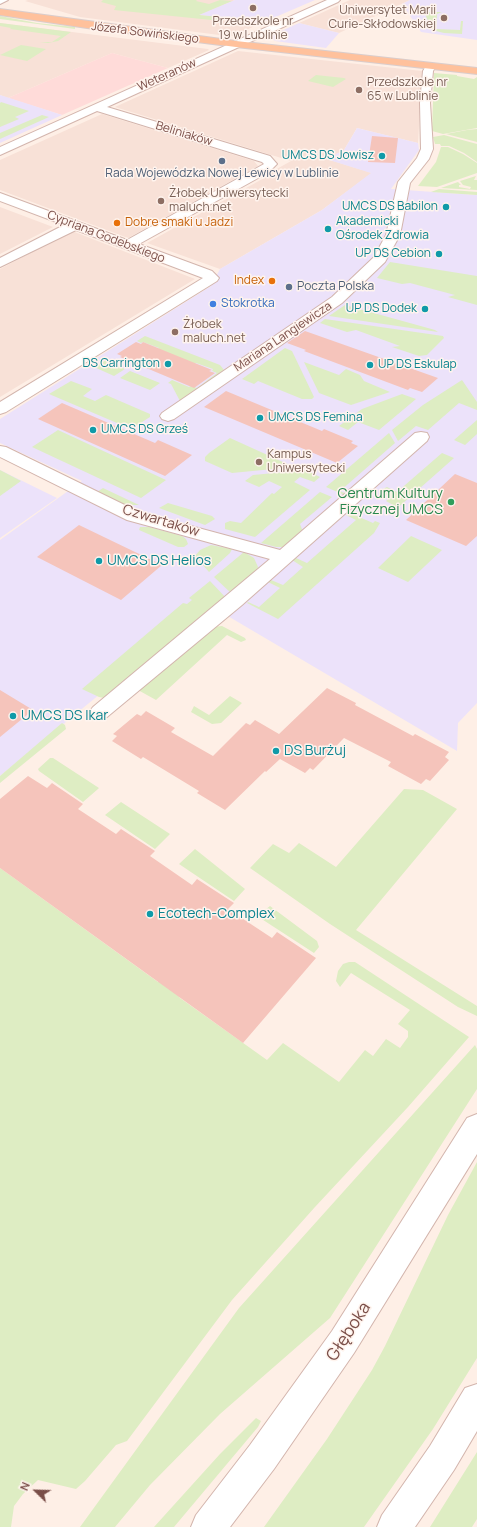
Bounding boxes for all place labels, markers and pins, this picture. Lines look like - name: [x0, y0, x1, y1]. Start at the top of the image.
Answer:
- marker: Przedszkole nr 19 w Lublinie: [248, 3, 258, 13]
- place label: Uniwersytet Marii Curie-Skłodowskiej: [328, 4, 436, 32]
- marker: Uniwersytet Marii Curie-Skłodowskiej: [439, 13, 449, 23]
- place label: Przedszkole nr 19 w Lublinie: [213, 15, 293, 43]
- place label: Przedszkole nr 65 w Lublinie: [367, 76, 448, 104]
- marker: Przedszkole nr 65 w Lublinie: [354, 85, 364, 95]
- place label: UMCS DS Jowisz: [282, 149, 374, 163]
- marker: UMCS DS Jowisz: [377, 151, 387, 161]
- marker: Rada Wojewódzka Nowej Lewicy w Lublinie: [217, 156, 227, 166]
- place label: Rada Wojewódzka Nowej Lewicy w Lublinie: [105, 167, 339, 181]
- place label: Żłobek Uniwersytecki maluch.net: [169, 187, 288, 215]
- marker: Żłobek Uniwersytecki maluch.net: [156, 196, 166, 206]
- place label: UMCS DS Babilon: [342, 200, 438, 214]
- marker: UMCS DS Babilon: [441, 202, 451, 212]
- place label: Akademicki Ośrodek Zdrowia: [336, 215, 429, 243]
- place label: Dobre smaki u Jadzi: [125, 216, 233, 230]
- marker: Dobre smaki u Jadzi: [112, 218, 122, 228]
- marker: Akademicki Ośrodek Zdrowia: [323, 224, 333, 234]
- place label: UP DS Cebion: [355, 247, 431, 261]
- marker: UP DS Cebion: [434, 249, 444, 259]
- place label: Index: [234, 274, 264, 288]
- marker: Index: [267, 276, 277, 286]
- place label: Poczta Polska: [297, 280, 374, 294]
- marker: Poczta Polska: [284, 282, 294, 292]
- place label: Stokrotka: [221, 297, 275, 311]
- marker: Stokrotka: [208, 299, 218, 309]
- place label: UP DS Dodek: [346, 302, 417, 316]
- marker: UP DS Dodek: [420, 304, 430, 314]
- place label: Żłobek maluch.net: [183, 318, 245, 346]
- marker: Żłobek maluch.net: [170, 327, 180, 337]
- place label: DS Carrington: [82, 357, 160, 371]
- place label: UP DS Eskulap: [378, 358, 457, 372]
- marker: DS Carrington: [163, 359, 173, 369]
- marker: UP DS Eskulap: [365, 360, 375, 370]
- place label: UMCS DS Femina: [268, 411, 363, 425]
- marker: UMCS DS Femina: [255, 413, 265, 423]
- place label: UMCS DS Grześ: [101, 423, 188, 437]
- marker: UMCS DS Grześ: [88, 425, 98, 435]
- place label: Kampus Uniwersytecki: [267, 448, 345, 476]
- marker: Kampus Uniwersytecki: [254, 457, 264, 467]
- place label: Centrum Kultury Fizycznej UMCS: [337, 486, 443, 518]
- marker: Centrum Kultury Fizycznej UMCS: [446, 497, 456, 507]
- place label: UMCS DS Helios: [107, 553, 211, 569]
- marker: UMCS DS Helios: [94, 556, 104, 566]
- place label: UMCS DS Ikar: [21, 708, 108, 724]
- marker: UMCS DS Ikar: [8, 711, 18, 721]
- place label: DS Burżuj: [284, 743, 346, 759]
- marker: DS Burżuj: [271, 746, 281, 756]
- place label: Ecotech-Complex: [158, 906, 274, 922]
- marker: Ecotech-Complex: [145, 909, 155, 919]

